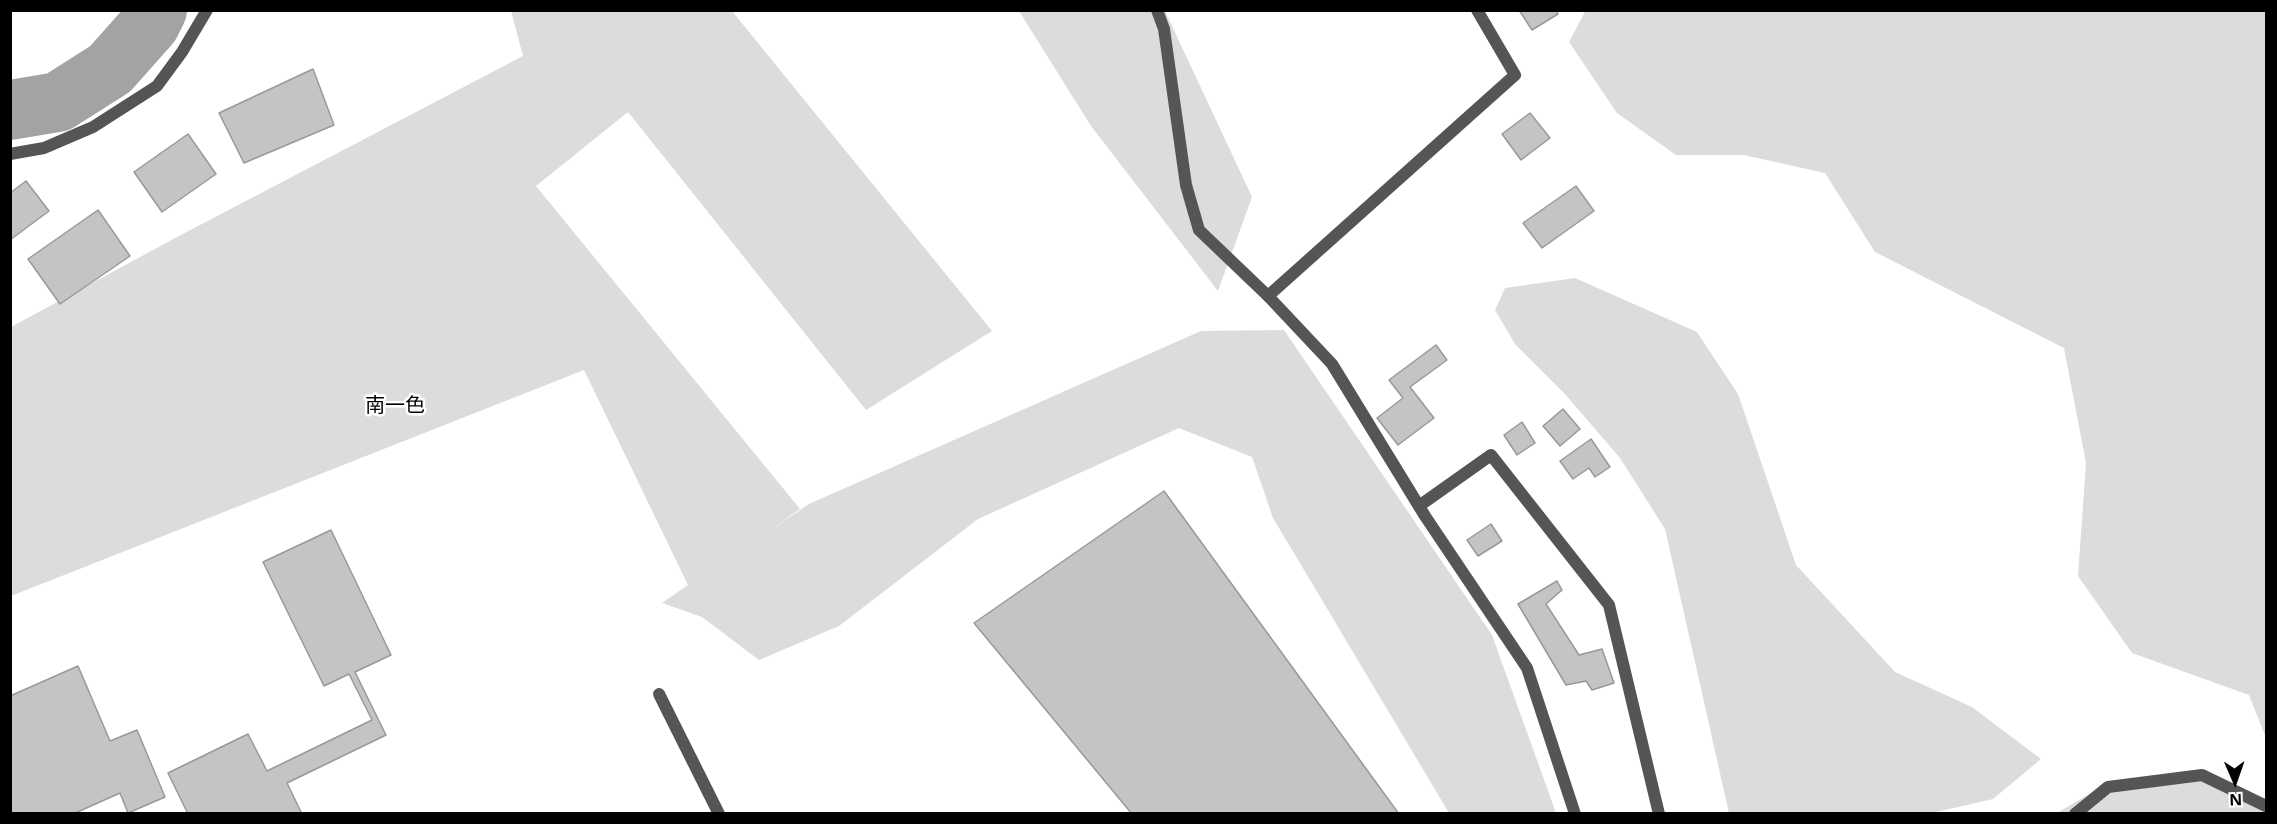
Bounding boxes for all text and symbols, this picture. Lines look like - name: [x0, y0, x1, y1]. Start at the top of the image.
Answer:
- district label: 南一色: [365, 394, 425, 418]
- north arrow: [2205, 752, 2265, 812]
- text: N: [2229, 789, 2243, 811]

